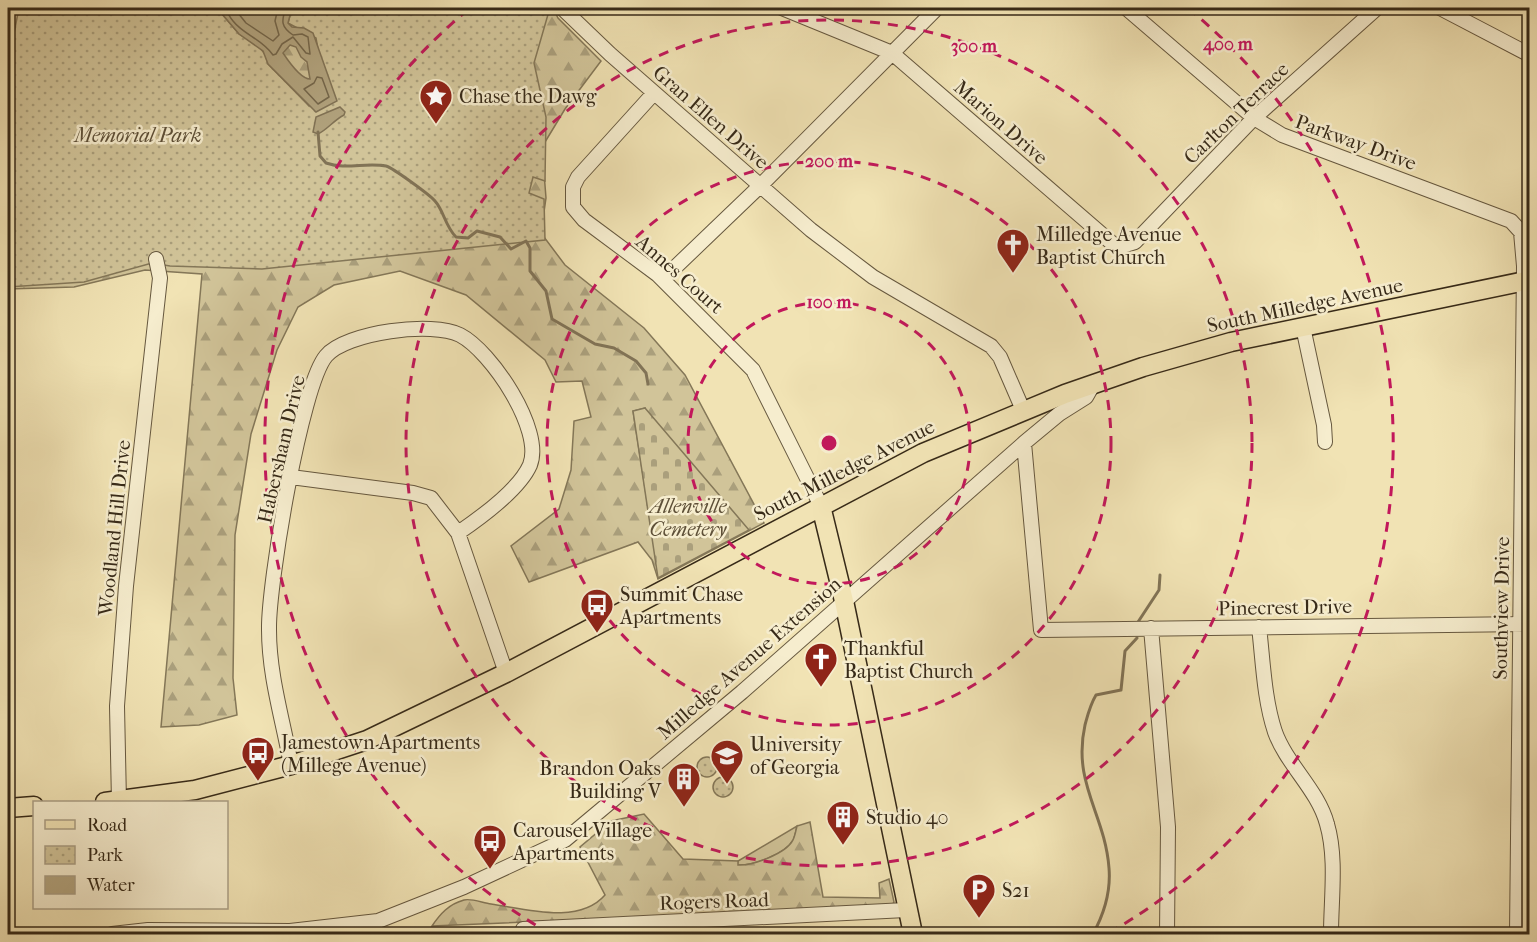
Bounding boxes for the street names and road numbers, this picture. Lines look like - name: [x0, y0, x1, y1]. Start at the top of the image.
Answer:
- street label: Carlton Terrace: [1179, 58, 1293, 169]
- street label: Gran Ellen Drive: [648, 61, 773, 174]
- street label: Marion Drive: [949, 75, 1052, 169]
- street label: Parkway Drive: [1292, 110, 1420, 175]
- street label: Annes Court: [631, 230, 728, 319]
- street label: South Milledge Avenue: [1205, 273, 1405, 337]
- street label: Habersham Drive: [253, 373, 310, 526]
- street label: South Milledge Avenue: [750, 415, 938, 526]
- street label: Woodland Hill Drive: [94, 439, 135, 618]
- street label: Southview Drive: [1489, 536, 1514, 680]
- street label: Milledge Avenue Extension: [653, 572, 846, 744]
- street label: Pinecrest Drive: [1218, 595, 1352, 620]
- street label: Rogers Road: [659, 888, 770, 915]

